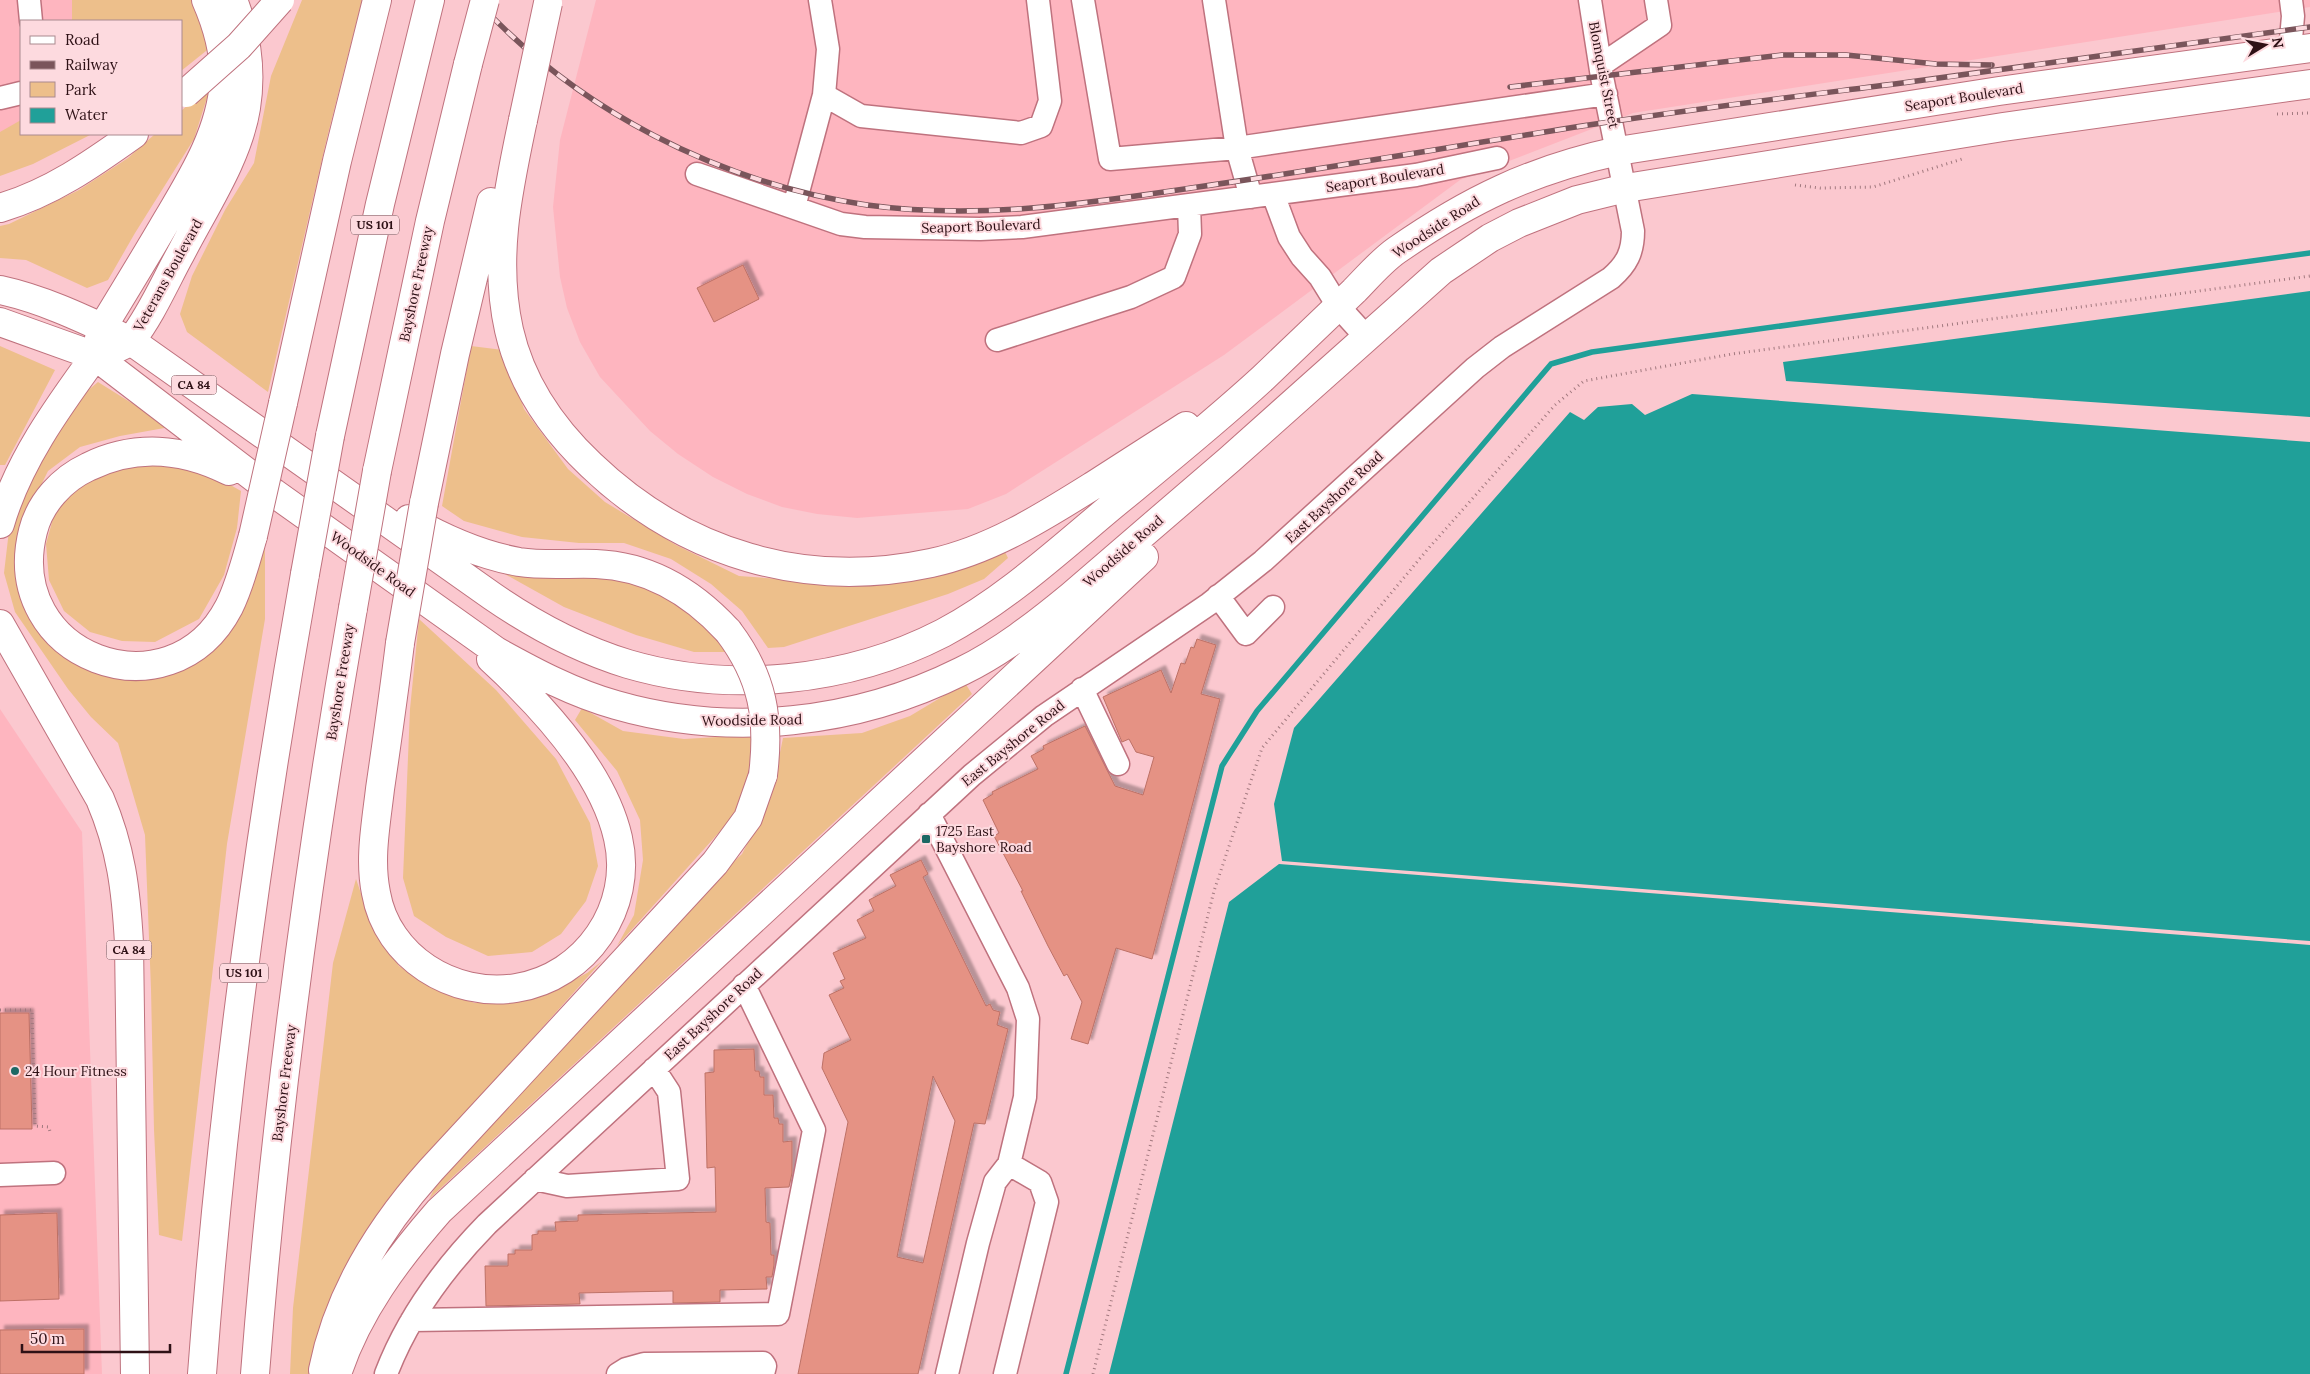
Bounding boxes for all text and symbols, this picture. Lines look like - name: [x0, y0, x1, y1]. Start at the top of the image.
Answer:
- legend: [20, 20, 182, 135]
- street label: Blomquist Street: [1585, 20, 1623, 131]
- north arrow: [2240, 20, 2290, 70]
- text: Road: [65, 30, 100, 49]
- text: N: [2268, 36, 2288, 50]
- text: Railway: [65, 55, 118, 74]
- street label: Seaport Boulevard: [1904, 79, 2024, 115]
- text: Park: [65, 80, 96, 99]
- text: Water: [65, 105, 108, 124]
- street label: Seaport Boulevard: [1325, 160, 1445, 196]
- street label: Woodside Road: [1389, 192, 1483, 262]
- street label: Seaport Boulevard: [921, 215, 1041, 237]
- street label: Veterans Boulevard: [129, 216, 206, 335]
- road number: US 101: [351, 216, 399, 234]
- street label: Bayshore Freeway: [395, 224, 437, 343]
- road number: CA 84: [172, 376, 216, 394]
- street label: East Bayshore Road: [1281, 447, 1387, 547]
- street label: Woodside Road: [1079, 511, 1167, 591]
- street label: Woodside Road: [327, 527, 419, 601]
- street label: Bayshore Freeway: [322, 622, 358, 741]
- street label: East Bayshore Road: [958, 696, 1068, 790]
- street label: Woodside Road: [702, 710, 802, 730]
- place label: 1725 East Bayshore Road: [936, 822, 1032, 856]
- marker: 1725 East Bayshore Road: [920, 833, 932, 845]
- road number: CA 84: [106, 940, 152, 960]
- road number: US 101: [220, 964, 268, 982]
- street label: East Bayshore Road: [660, 964, 766, 1064]
- street label: Bayshore Freeway: [268, 1023, 300, 1142]
- place label: 24 Hour Fitness: [25, 1062, 127, 1080]
- marker: 24 Hour Fitness: [9, 1065, 21, 1077]
- scale bar: [22, 1322, 170, 1354]
- text: 50 m: [30, 1329, 65, 1348]

